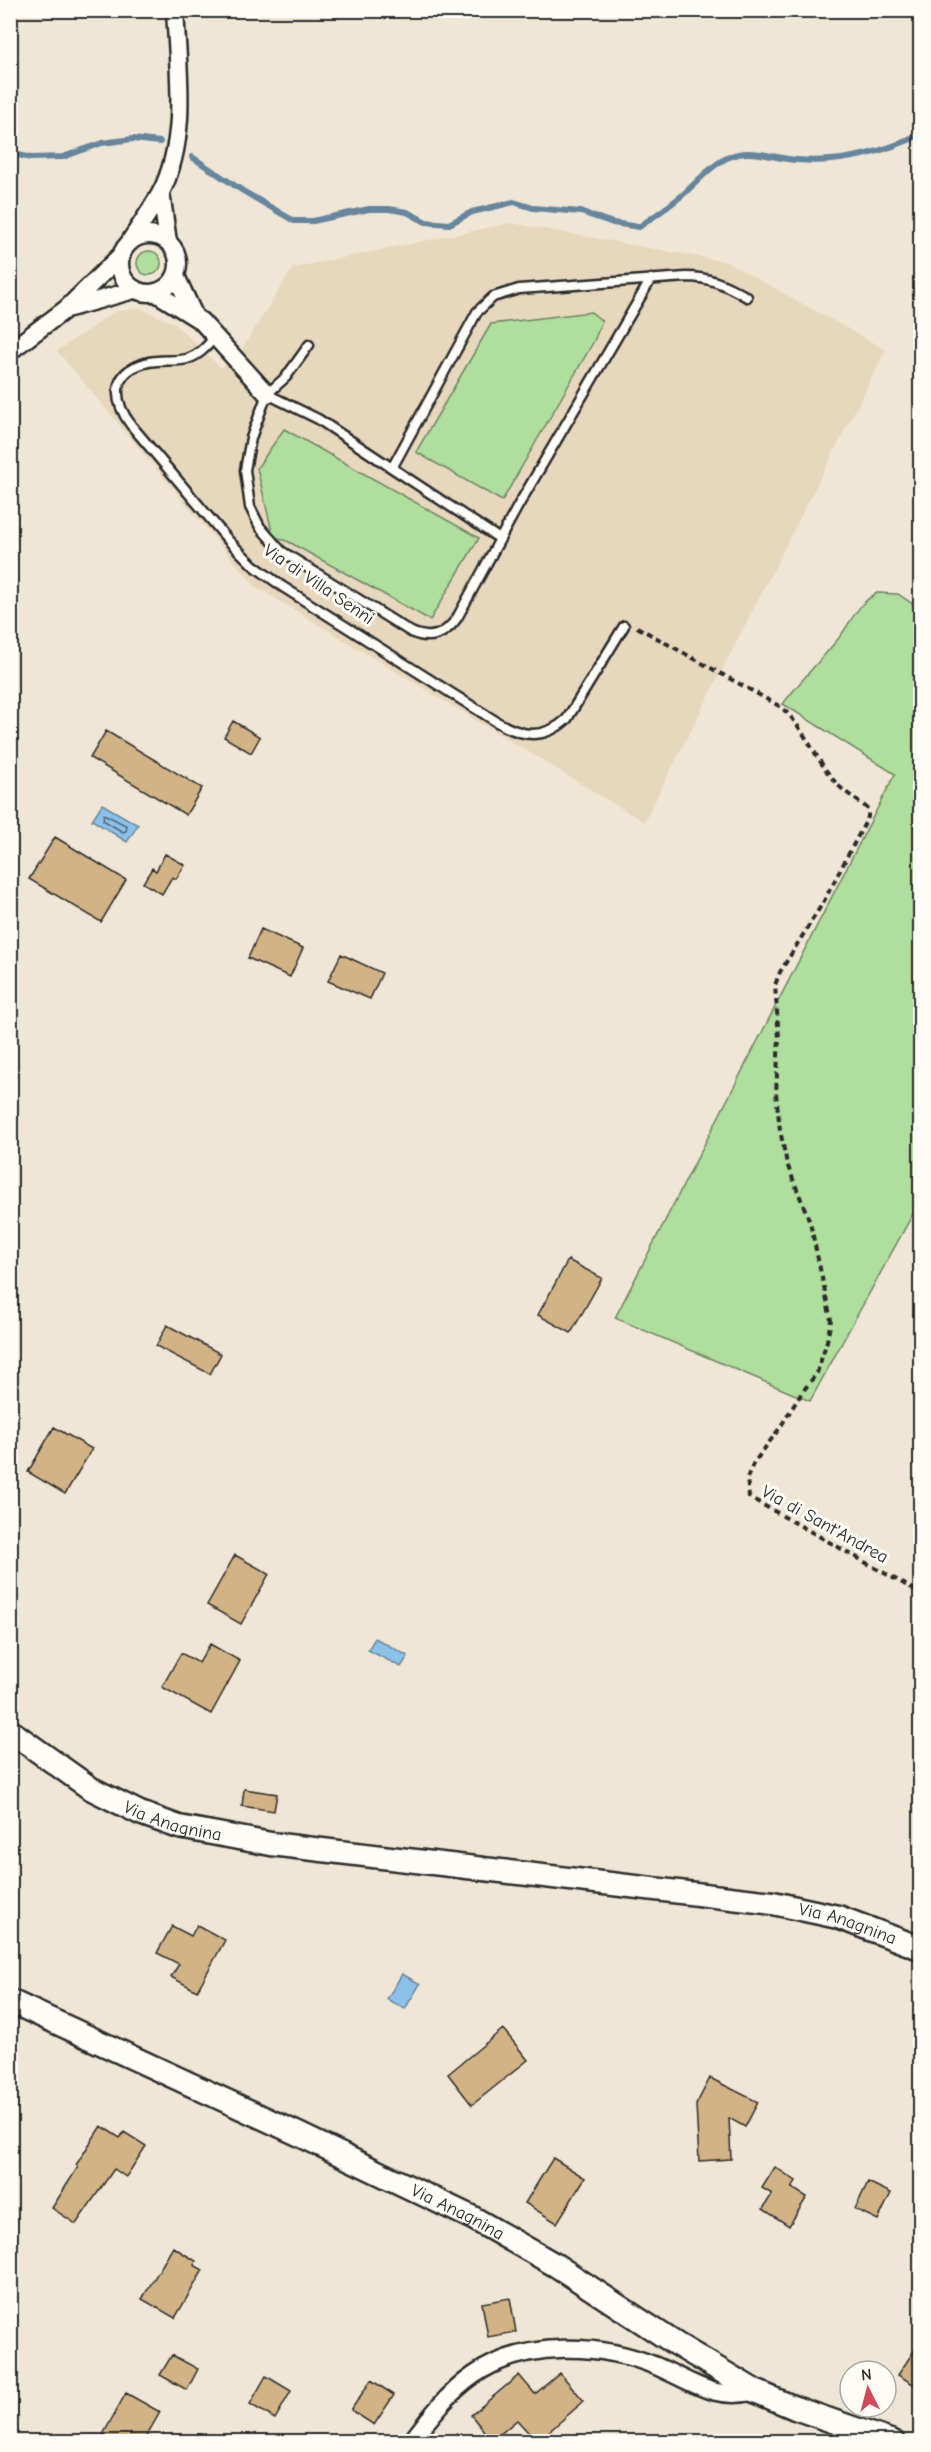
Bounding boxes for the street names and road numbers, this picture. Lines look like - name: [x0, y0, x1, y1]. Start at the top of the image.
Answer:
- street label: Via di Villa Senni: [260, 540, 378, 629]
- street label: Via di Sant'Andrea: [758, 1481, 892, 1568]
- street label: Via Anagnina: [120, 1796, 223, 1846]
- street label: Via Anagnina: [797, 1899, 899, 1949]
- street label: Via Anagnina: [408, 2180, 508, 2245]

